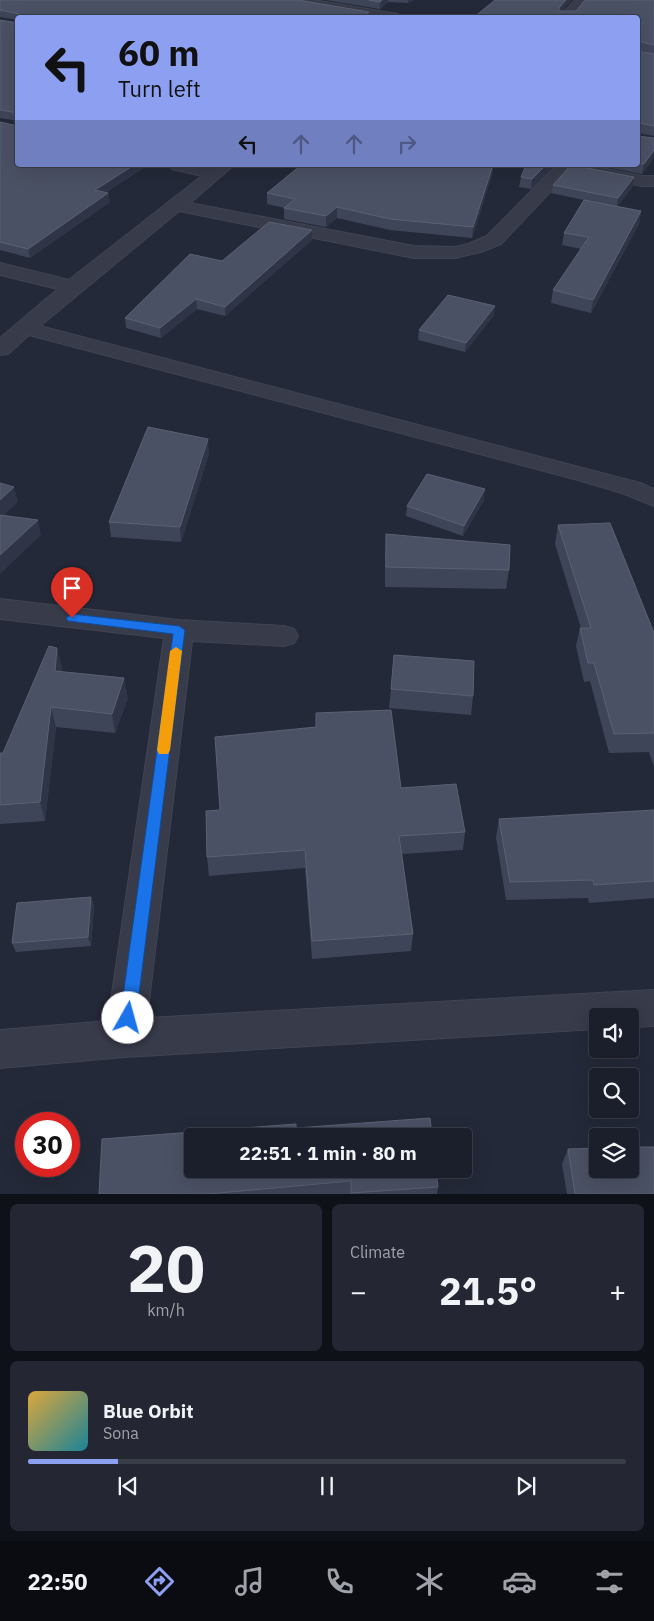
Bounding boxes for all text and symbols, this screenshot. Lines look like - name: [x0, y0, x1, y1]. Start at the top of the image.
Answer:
- text: 60 m: [118, 30, 200, 76]
- icon: left: [35, 35, 100, 100]
- text: Turn left: [118, 74, 201, 103]
- icon: left: [234, 130, 262, 158]
- icon: ahead: [287, 130, 315, 158]
- icon: ahead: [340, 130, 368, 158]
- icon: right: [393, 130, 421, 158]
- pin: [51, 567, 93, 618]
- icon: arrive: [58, 574, 86, 602]
- position arrow: [101, 991, 153, 1043]
- map controls: [589, 1008, 639, 1178]
- button: sound: [589, 1008, 639, 1058]
- button: search: [589, 1068, 639, 1118]
- speed limit sign: 30: [15, 1112, 80, 1177]
- button: layers: [589, 1128, 639, 1178]
- text: 22:51 · 1 min · 80 m: [239, 1141, 417, 1165]
- text: 20: [127, 1225, 205, 1310]
- text: Climate: [350, 1242, 405, 1262]
- text: 21.5°: [439, 1266, 537, 1315]
- text: −: [350, 1273, 367, 1310]
- text: +: [609, 1273, 626, 1310]
- text: km/h: [147, 1300, 185, 1320]
- text: Blue Orbit: [103, 1399, 193, 1423]
- text: Sona: [103, 1423, 139, 1443]
- icon: previous: [114, 1472, 142, 1500]
- icon: pause: [313, 1472, 341, 1500]
- icon: next: [512, 1472, 540, 1500]
- icon: directions: [142, 1564, 177, 1599]
- icon: music: [232, 1564, 267, 1599]
- icon: phone: [322, 1564, 357, 1599]
- icon: climate: [412, 1564, 447, 1599]
- icon: car: [502, 1564, 537, 1599]
- icon: filters: [592, 1564, 627, 1599]
- text: 22:50: [27, 1567, 87, 1596]

